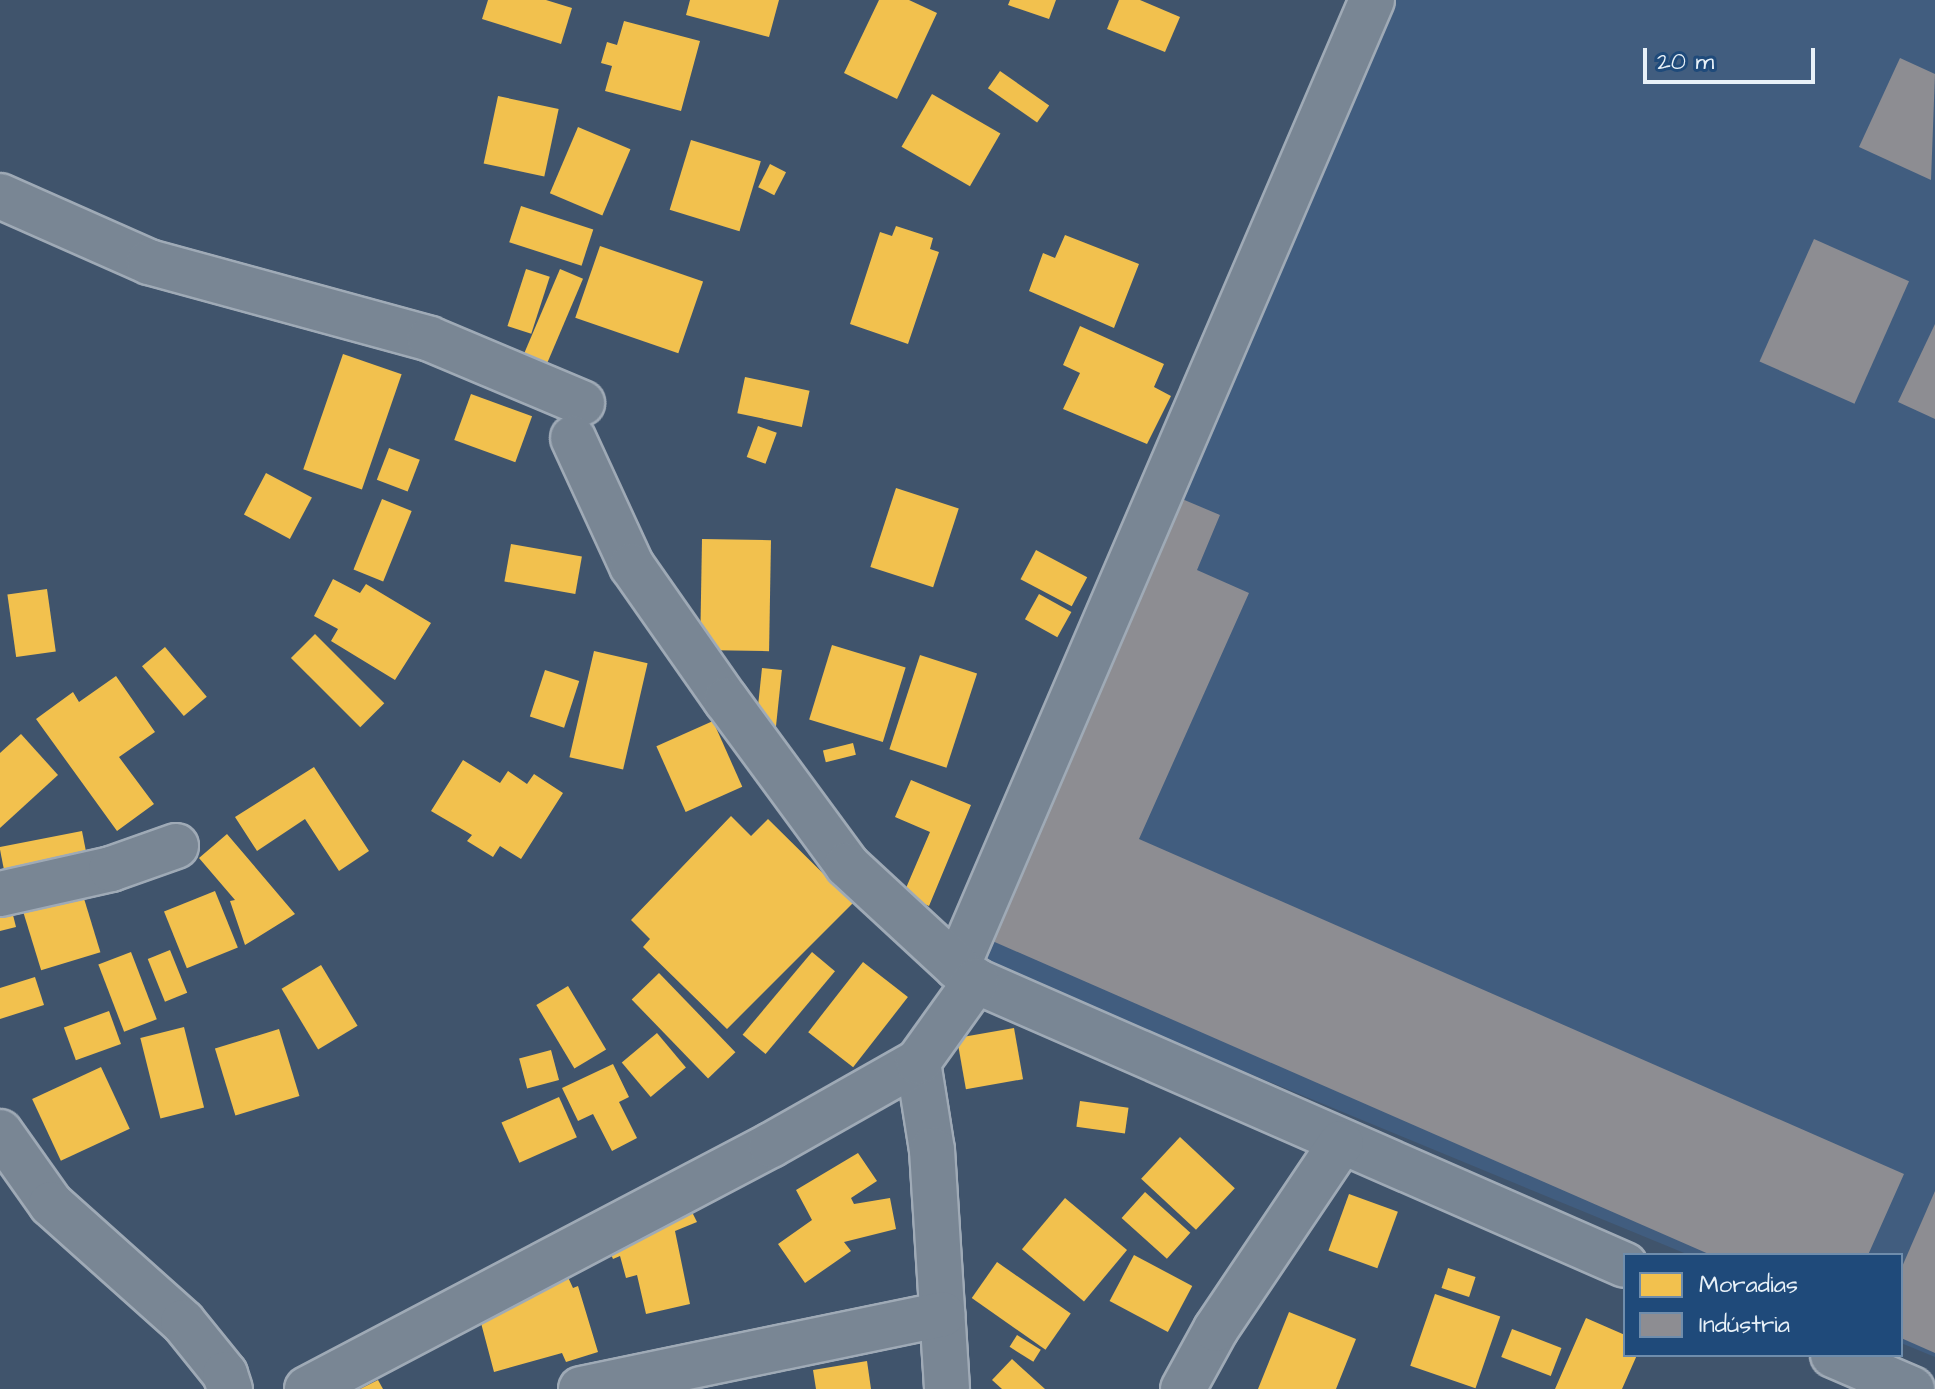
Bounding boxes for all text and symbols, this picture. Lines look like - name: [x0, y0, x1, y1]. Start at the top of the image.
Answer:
- scale bar: [1647, 32, 1819, 82]
- text: 20 m: [1657, 45, 1714, 79]
- legend: [1623, 1253, 1903, 1357]
- text: Moradias: [1699, 1268, 1798, 1302]
- text: Indústria: [1699, 1308, 1790, 1342]

